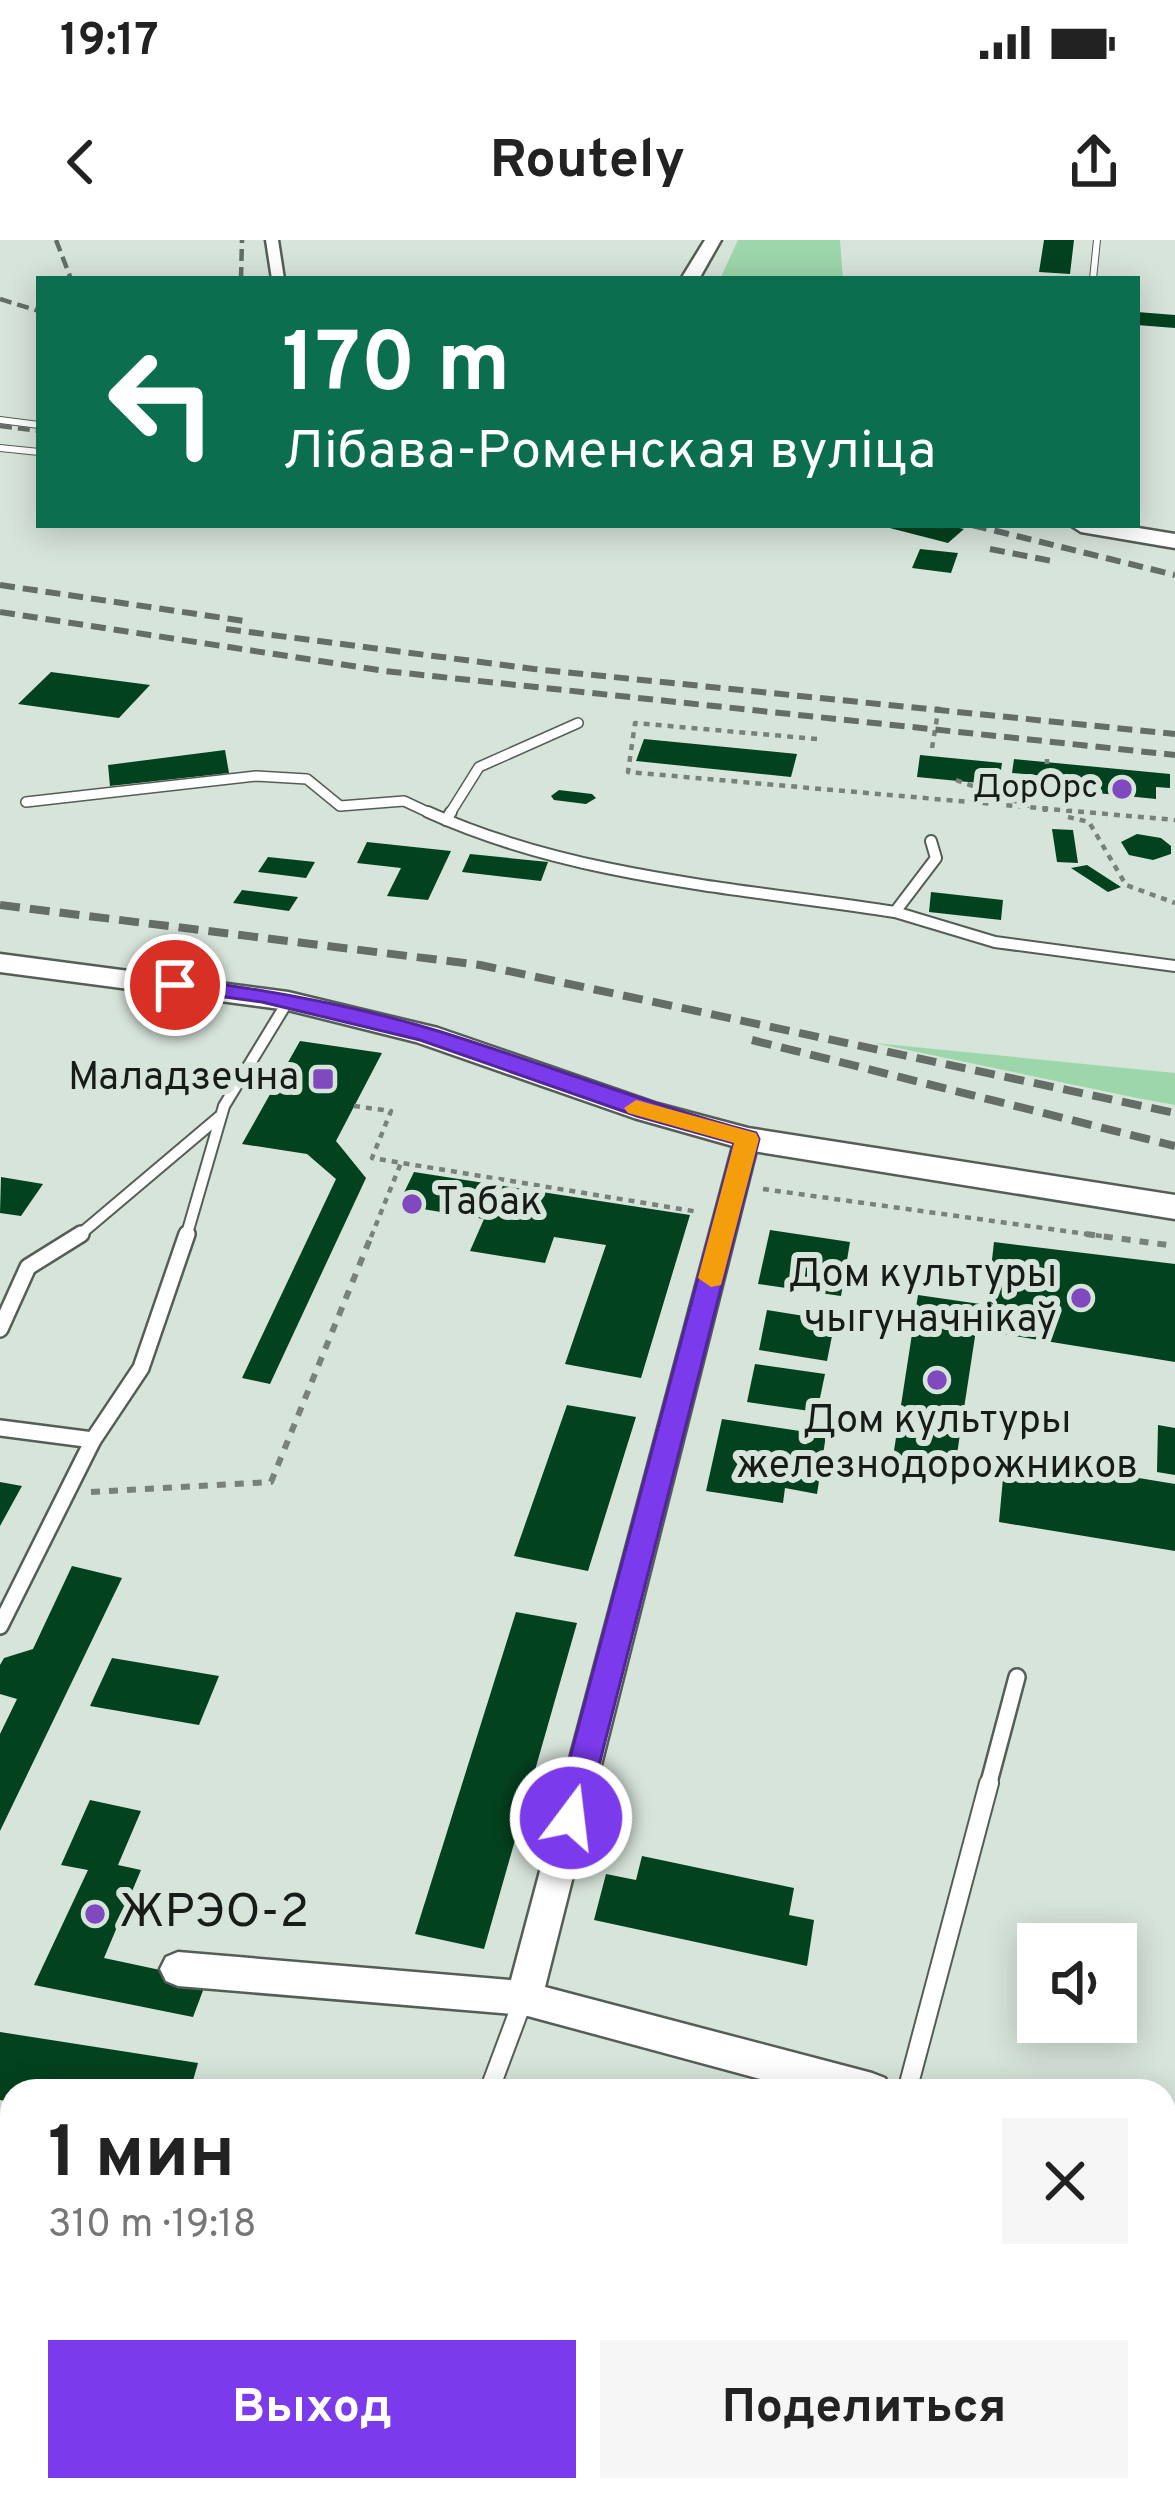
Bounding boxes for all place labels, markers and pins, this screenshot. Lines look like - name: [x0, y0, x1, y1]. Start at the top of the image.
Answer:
- place label: ДорОрс: [973, 768, 1098, 810]
- marker: ДорОрс: [1109, 776, 1135, 802]
- pin: [124, 934, 226, 1036]
- place label: Маладзечна: [68, 1055, 299, 1104]
- marker: Маладзечна: [310, 1066, 336, 1092]
- place label: Табак: [436, 1180, 542, 1229]
- marker: Табак: [399, 1191, 425, 1217]
- place label: Дом культуры чыгуначнікаў: [788, 1252, 1057, 1346]
- marker: Дом культуры чыгуначнікаў: [1068, 1285, 1094, 1311]
- marker: Дом культуры железнодорожников: [924, 1367, 950, 1393]
- place label: Дом культуры железнодорожников: [736, 1398, 1138, 1492]
- place label: ЖРЭО-2: [119, 1884, 309, 1944]
- marker: ЖРЭО-2: [82, 1901, 108, 1927]

